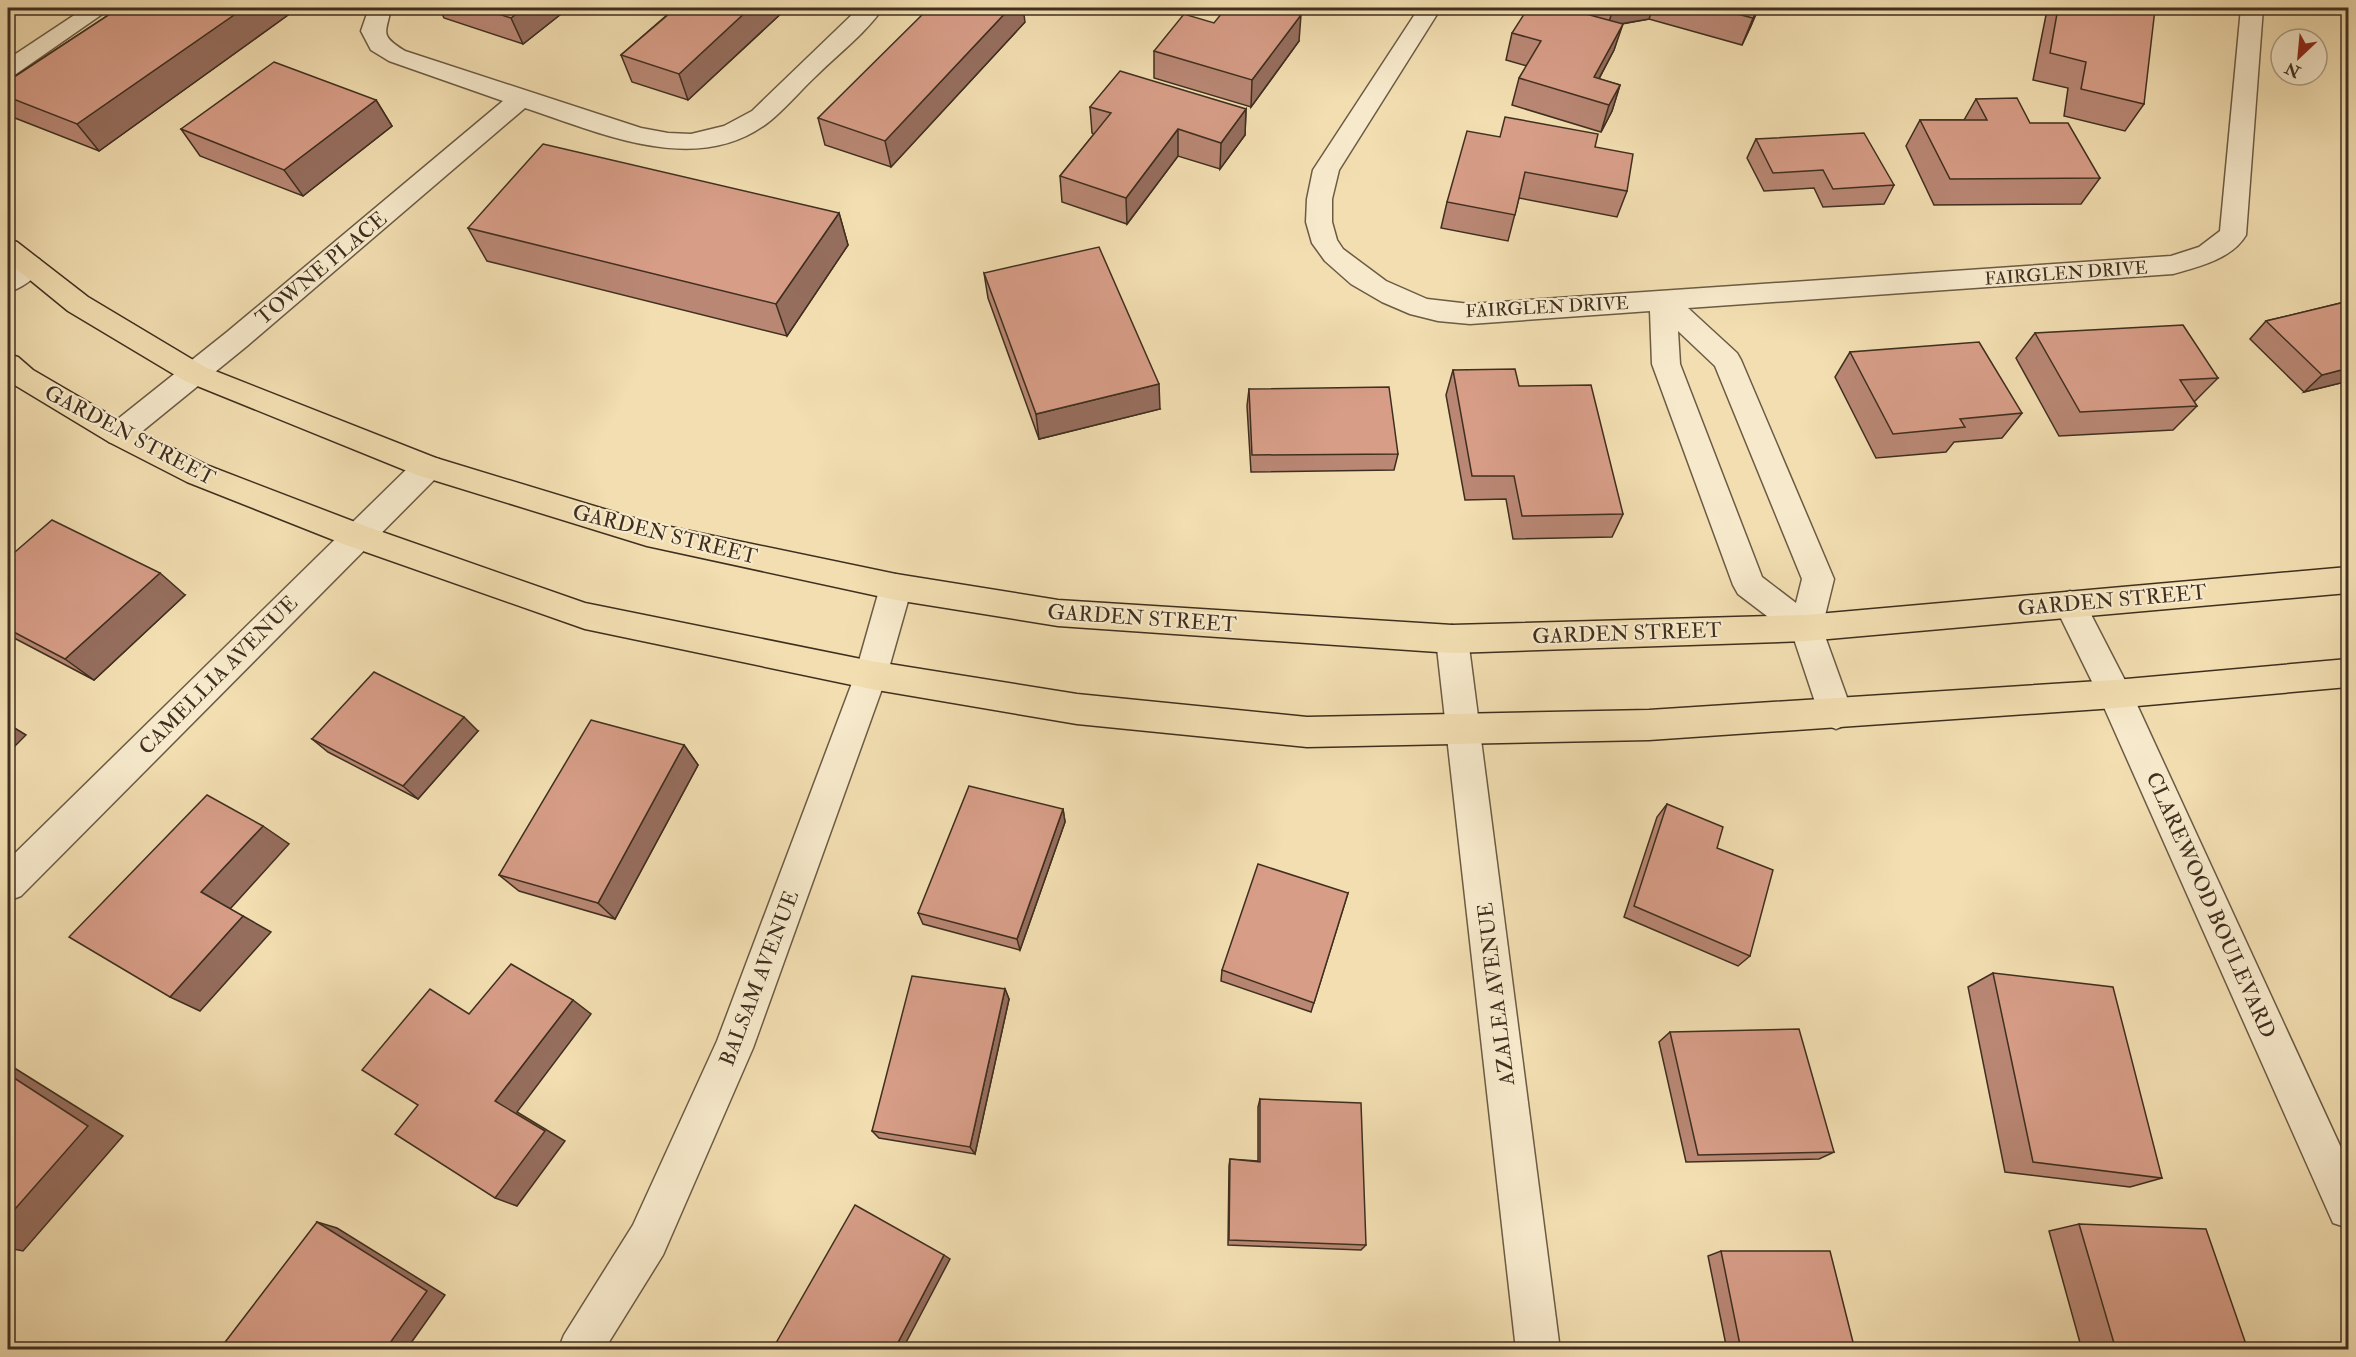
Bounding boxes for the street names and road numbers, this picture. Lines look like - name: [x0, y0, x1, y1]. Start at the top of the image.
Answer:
- street label: TOWNE PLACE: [250, 206, 393, 331]
- street label: FAIRGLEN DRIVE: [1984, 256, 2148, 291]
- street label: FAIRGLEN DRIVE: [1465, 292, 1629, 323]
- street label: GARDEN STREET: [40, 379, 220, 492]
- street label: GARDEN STREET: [570, 498, 760, 571]
- street label: GARDEN STREET: [2017, 579, 2208, 622]
- street label: CAMELLIA AVENUE: [133, 590, 304, 761]
- street label: GARDEN STREET: [1047, 598, 1238, 639]
- street label: GARDEN STREET: [1532, 617, 1723, 650]
- street label: CLAREWOOD BOULEVARD: [2140, 768, 2282, 1042]
- street label: BALSAM AVENUE: [714, 887, 805, 1070]
- street label: AZALEA AVENUE: [1472, 901, 1521, 1088]

